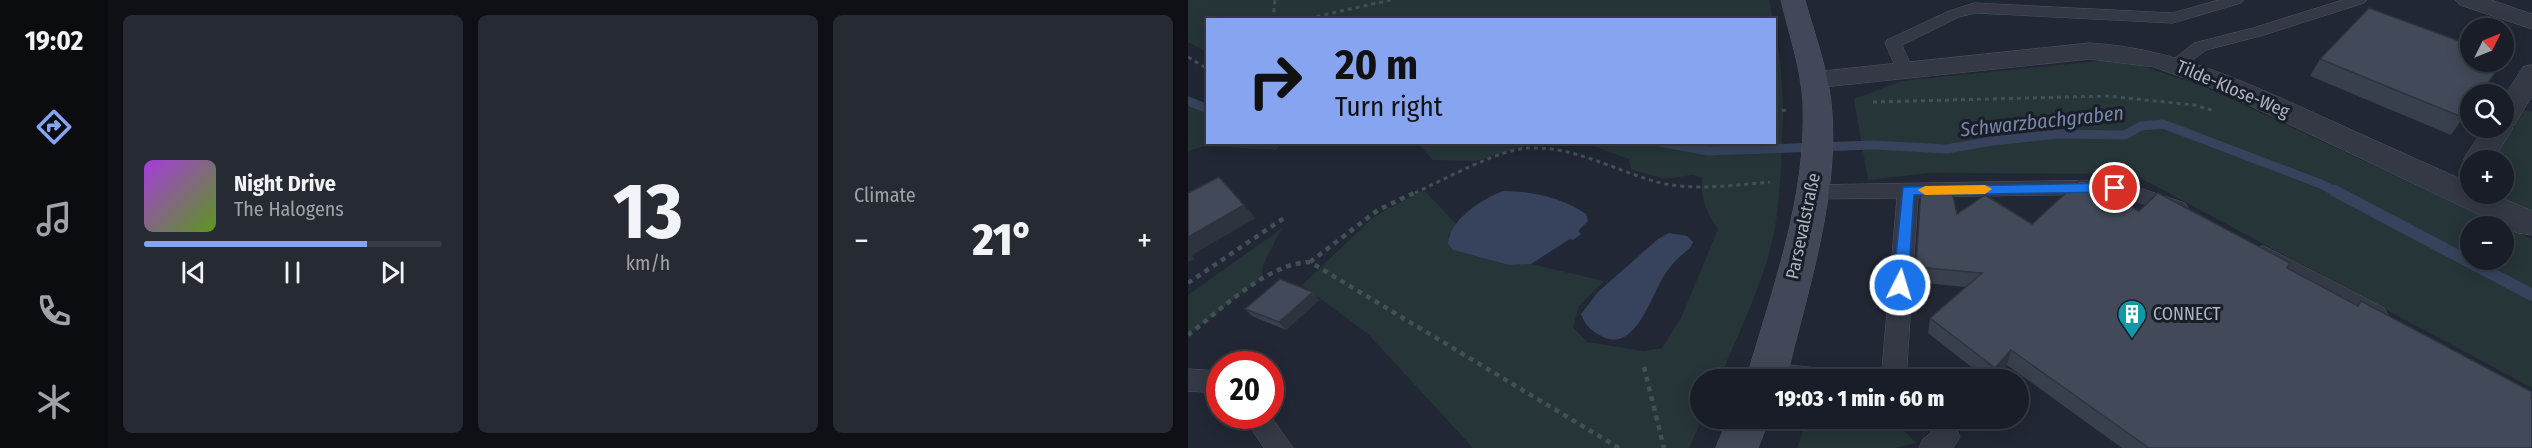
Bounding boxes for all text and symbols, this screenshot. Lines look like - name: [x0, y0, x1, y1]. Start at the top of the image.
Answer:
- north arrow: [2460, 18, 2514, 72]
- map controls: [2460, 18, 2514, 270]
- text: 19:02: [25, 25, 83, 57]
- text: 20 m: [1335, 40, 1418, 90]
- icon: right: [1236, 42, 1314, 120]
- street label: Tilde-Klose-Weg: [2173, 55, 2293, 123]
- button: search: [2460, 84, 2514, 138]
- text: Turn right: [1335, 91, 1443, 123]
- water label: Schwarzbachgraben: [1958, 100, 2125, 142]
- icon: directions: [33, 106, 75, 148]
- button: +: [2460, 150, 2514, 204]
- pin: [2089, 162, 2140, 213]
- text: 13: [613, 165, 683, 259]
- text: Night Drive: [234, 170, 336, 197]
- street label: Parsevalstraße: [1781, 171, 1825, 281]
- icon: arrive: [2098, 171, 2131, 204]
- text: Climate: [854, 183, 916, 207]
- text: The Halogens: [234, 197, 344, 221]
- icon: music: [33, 198, 75, 240]
- text: 21°: [972, 213, 1033, 267]
- button: −: [2460, 216, 2514, 270]
- text: −: [854, 221, 869, 261]
- text: +: [1137, 221, 1152, 261]
- text: km/h: [626, 251, 670, 275]
- position arrow: [1868, 253, 1932, 317]
- icon: previous: [177, 256, 210, 289]
- icon: pause: [276, 256, 309, 289]
- icon: next: [376, 256, 409, 289]
- icon: phone: [33, 290, 75, 332]
- building icon: CONNECT: [2116, 298, 2148, 340]
- place label: CONNECT: [2153, 303, 2221, 325]
- speed limit sign: 20: [1206, 351, 1284, 429]
- icon: climate: [33, 381, 75, 423]
- text: 19:03 · 1 min · 60 m: [1775, 385, 1944, 412]

